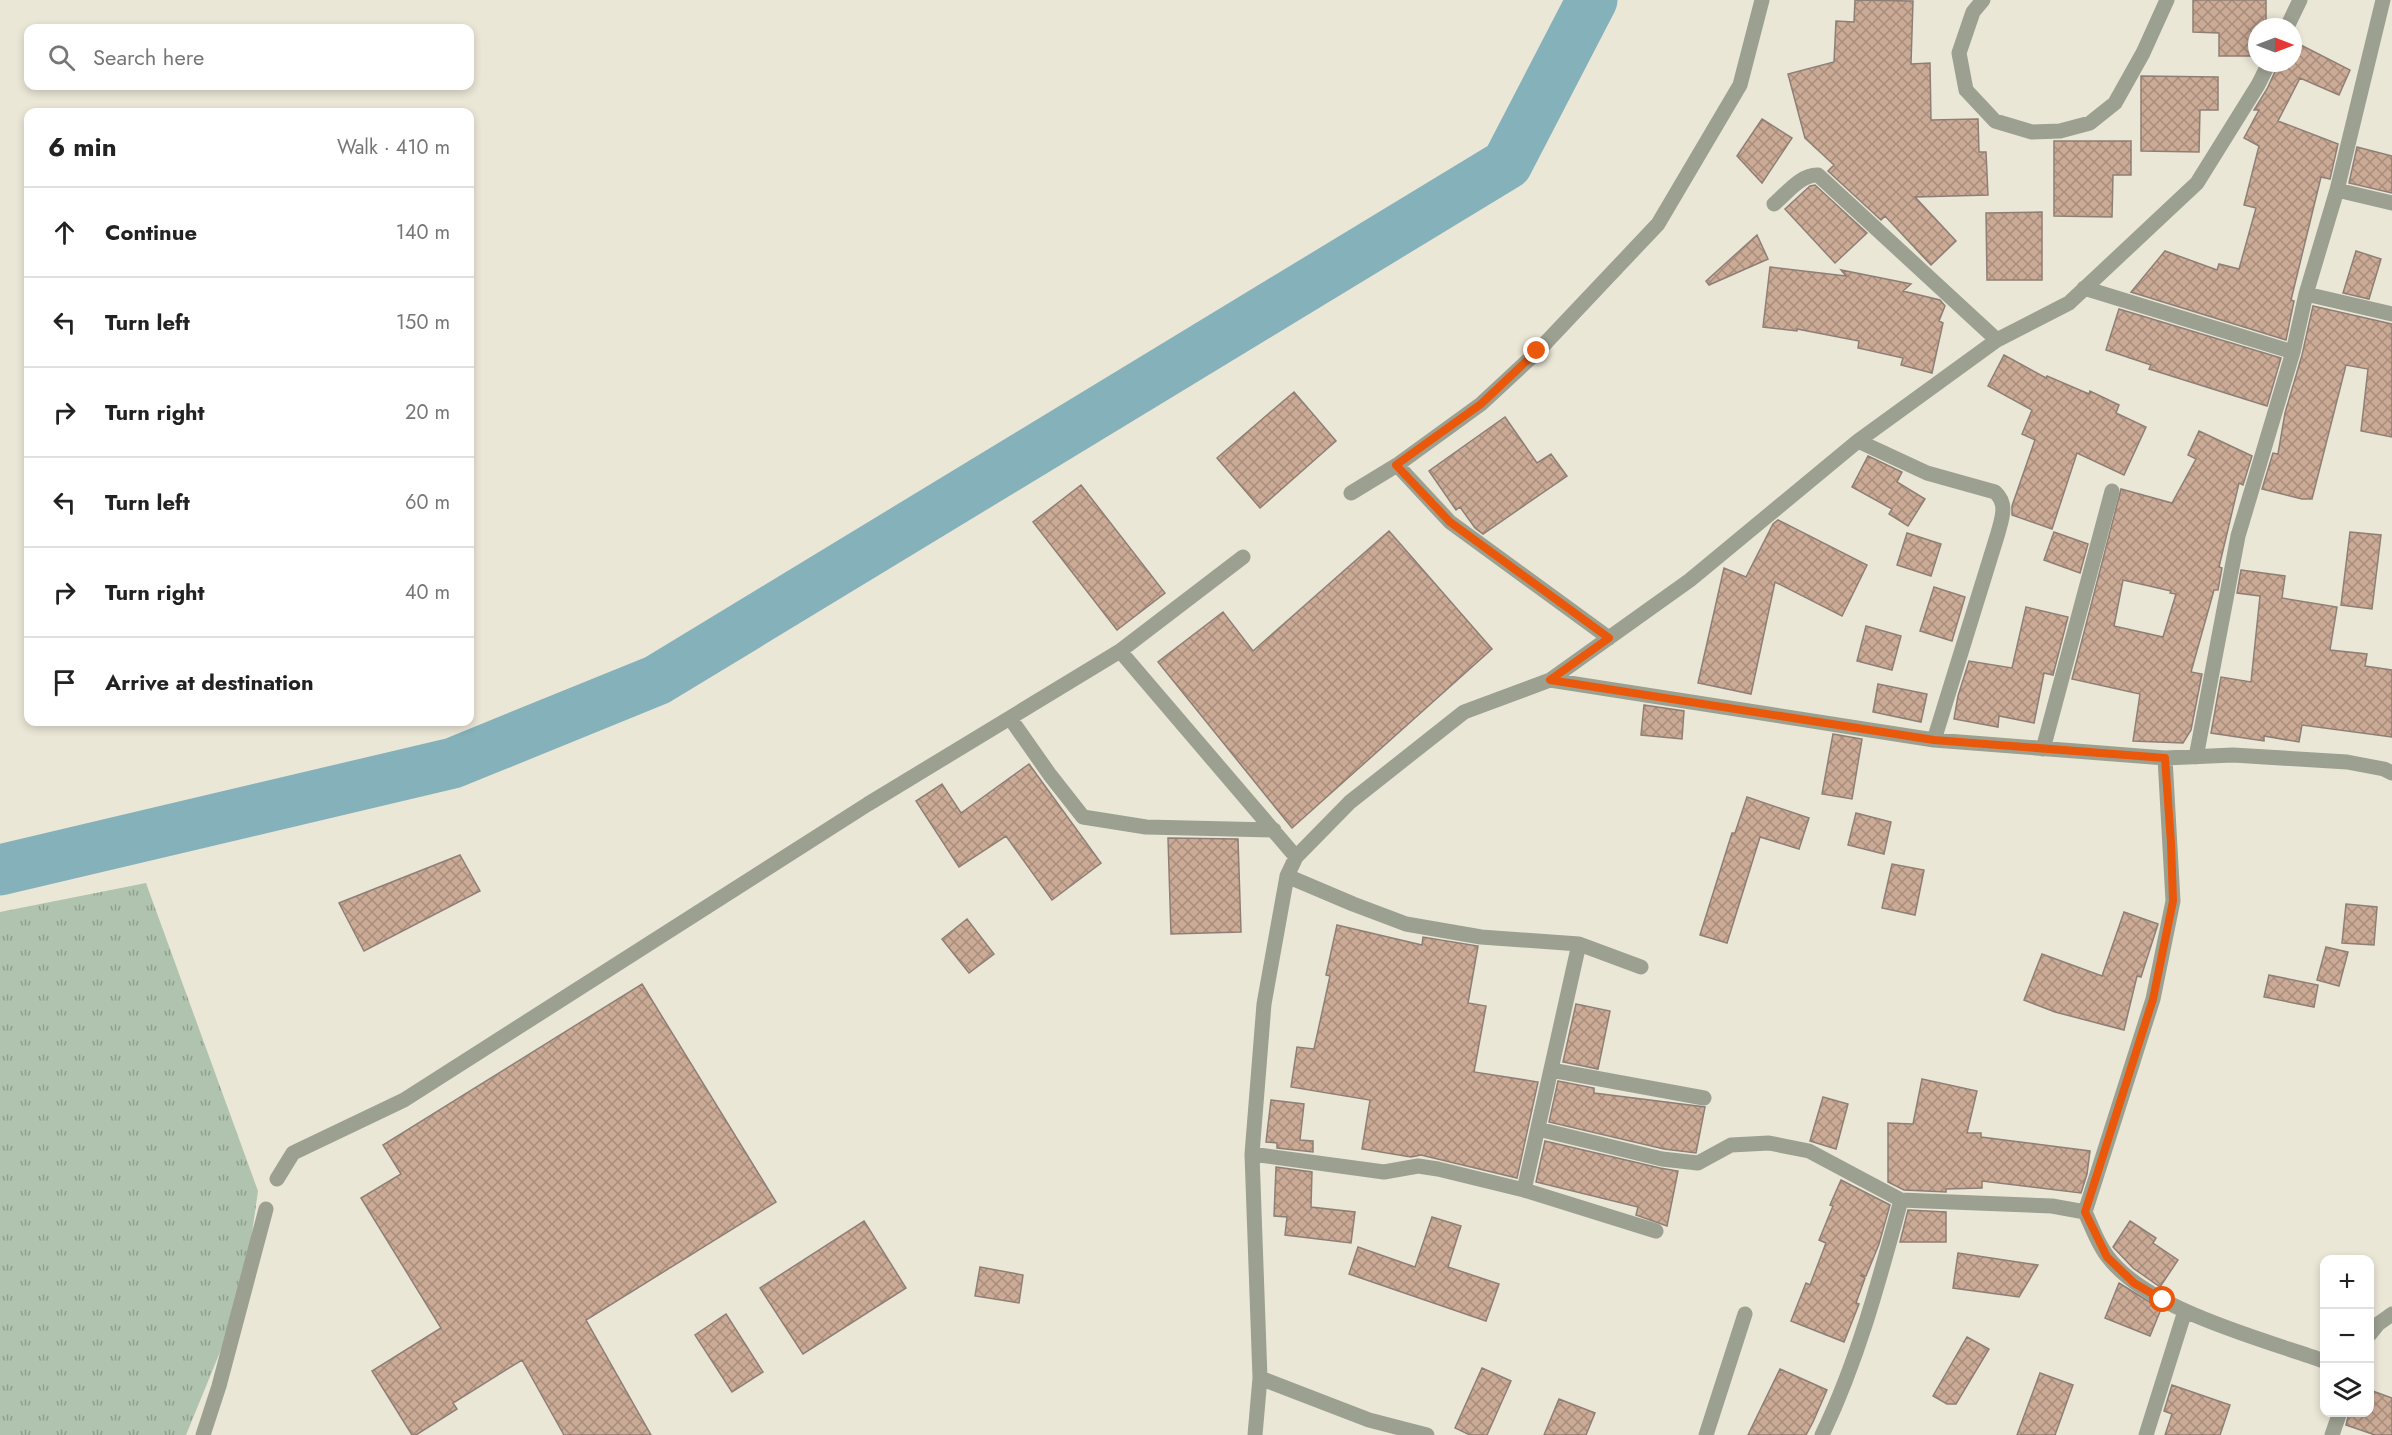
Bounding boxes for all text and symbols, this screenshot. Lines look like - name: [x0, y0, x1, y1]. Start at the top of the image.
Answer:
- north arrow: [2248, 18, 2302, 72]
- search box: [24, 24, 474, 90]
- icon: search: [45, 41, 78, 74]
- text: Search here: [93, 41, 204, 73]
- text: 6 min: [48, 128, 117, 166]
- text: Walk · 410 m: [337, 133, 450, 162]
- icon: ahead: [48, 216, 81, 249]
- text: Continue: [105, 216, 197, 248]
- text: 140 m: [396, 218, 450, 247]
- icon: left: [48, 306, 81, 339]
- text: Turn left: [105, 306, 190, 338]
- text: 150 m: [396, 308, 450, 337]
- route end: [1523, 337, 1549, 363]
- icon: right: [48, 396, 81, 429]
- text: Turn right: [105, 396, 205, 428]
- text: 20 m: [405, 398, 450, 427]
- icon: left: [48, 486, 81, 519]
- text: Turn left: [105, 486, 190, 518]
- text: 60 m: [405, 488, 450, 517]
- icon: right: [48, 576, 81, 609]
- text: Turn right: [105, 576, 205, 608]
- text: 40 m: [405, 578, 450, 607]
- icon: arrive: [48, 666, 81, 699]
- text: Arrive at destination: [105, 666, 314, 698]
- map controls: [2320, 1255, 2374, 1417]
- button: +: [2320, 1255, 2374, 1309]
- route start: [2149, 1286, 2175, 1312]
- button: −: [2320, 1309, 2374, 1363]
- button: layers: [2320, 1363, 2374, 1417]

